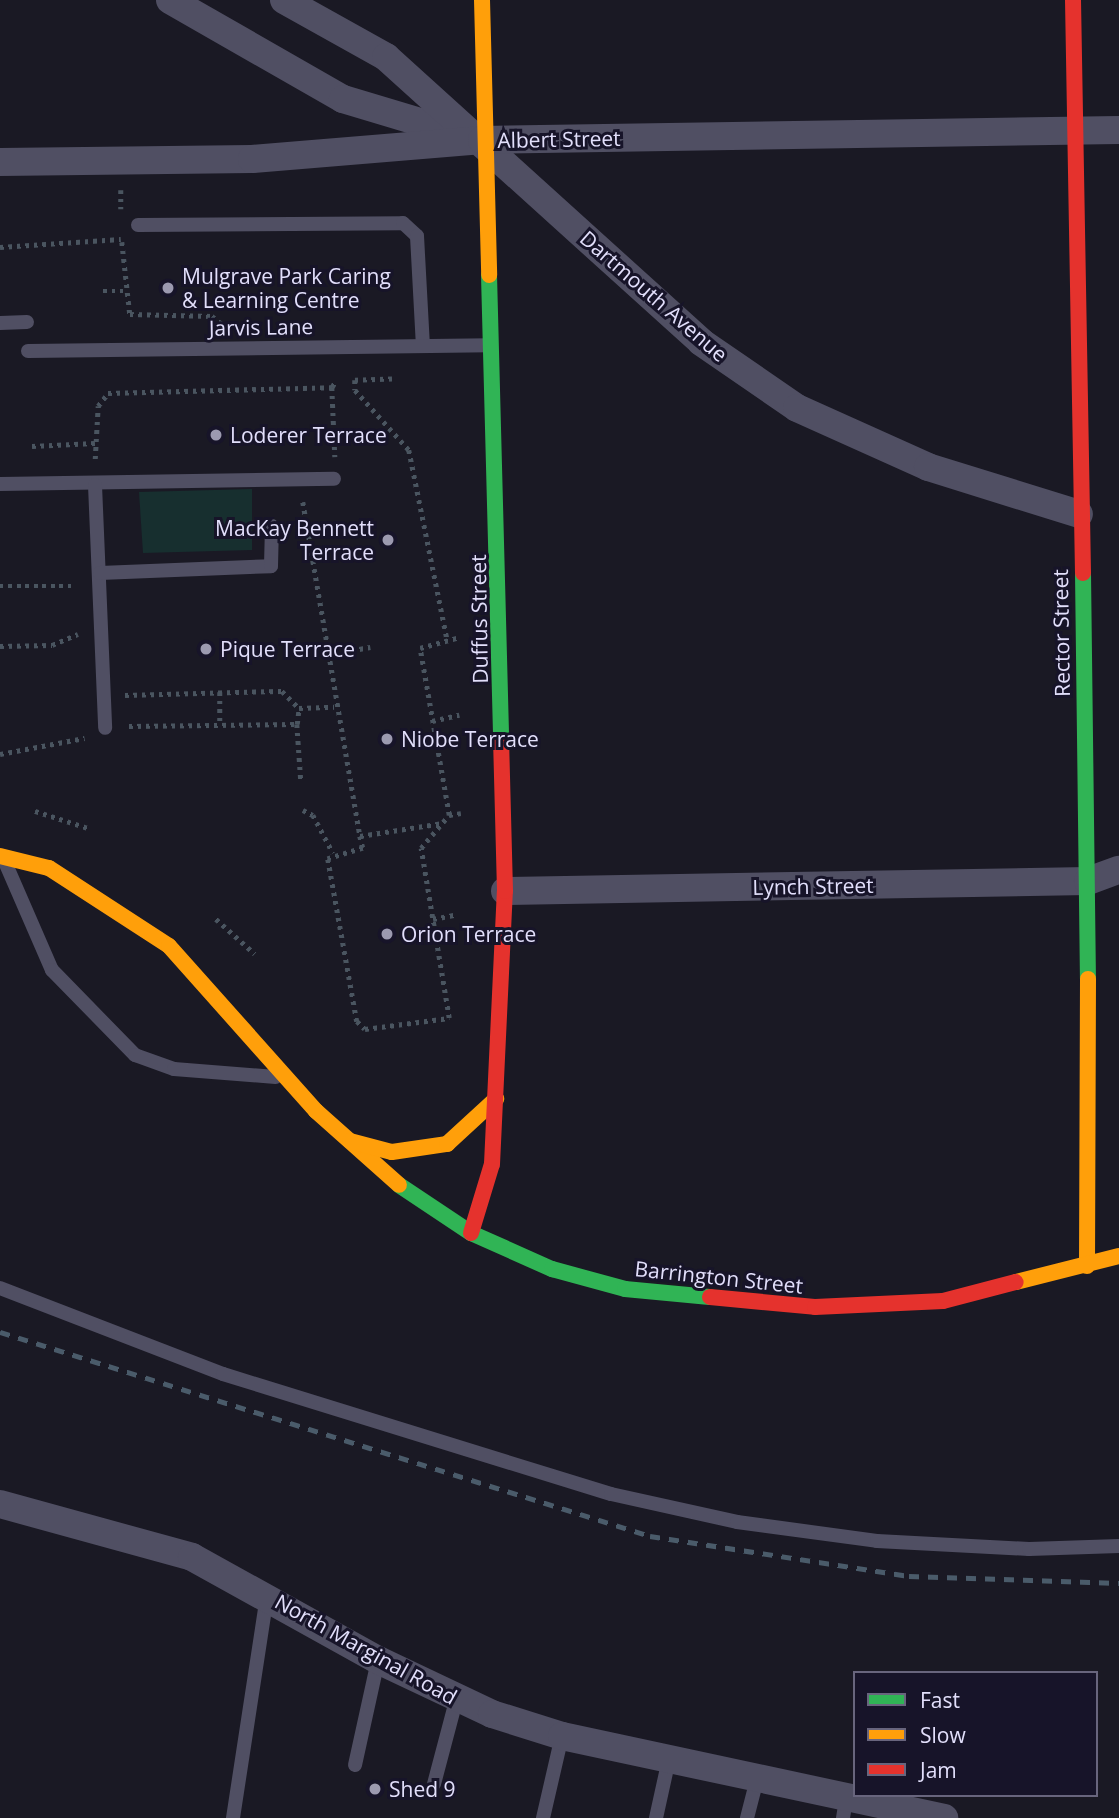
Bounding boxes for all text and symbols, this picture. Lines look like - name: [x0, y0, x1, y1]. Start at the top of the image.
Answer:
- street label: Albert Street: [497, 125, 621, 153]
- street label: Dartmouth Avenue: [575, 225, 733, 367]
- place label: Mulgrave Park Caring & Learning Centre: [182, 263, 391, 313]
- marker: Mulgrave Park Caring & Learning Centre: [160, 280, 176, 296]
- street label: Jarvis Lane: [209, 313, 313, 341]
- place label: Loderer Terrace: [230, 422, 387, 448]
- marker: Loderer Terrace: [208, 427, 224, 443]
- place label: MacKay Bennett Terrace: [215, 515, 374, 565]
- marker: MacKay Bennett Terrace: [380, 532, 396, 548]
- street label: Duffus Street: [465, 554, 493, 684]
- street label: Rector Street: [1047, 569, 1075, 697]
- place label: Pique Terrace: [220, 636, 355, 662]
- marker: Pique Terrace: [198, 641, 214, 657]
- place label: Niobe Terrace: [401, 726, 539, 752]
- marker: Niobe Terrace: [379, 731, 395, 747]
- street label: Lynch Street: [752, 872, 874, 900]
- place label: Orion Terrace: [401, 921, 536, 947]
- marker: Orion Terrace: [379, 926, 395, 942]
- street label: Barrington Street: [634, 1256, 804, 1298]
- street label: North Marginal Road: [271, 1589, 461, 1709]
- legend: [853, 1671, 1098, 1797]
- text: Fast: [920, 1686, 960, 1714]
- text: Slow: [920, 1721, 966, 1749]
- text: Jam: [920, 1756, 957, 1784]
- place label: Shed 9: [389, 1776, 455, 1802]
- marker: Shed 9: [367, 1781, 383, 1797]

